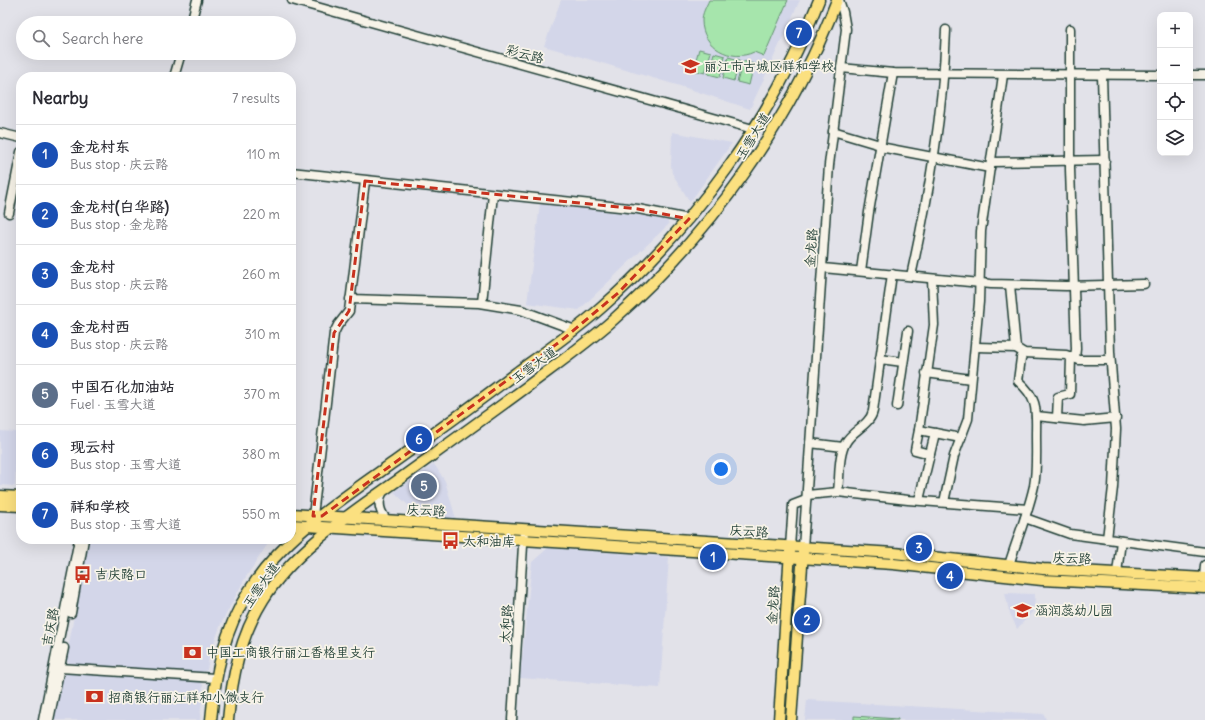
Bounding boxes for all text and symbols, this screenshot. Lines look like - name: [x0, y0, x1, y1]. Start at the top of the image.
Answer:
- map controls: [1157, 12, 1193, 156]
- button: +: [1157, 12, 1193, 48]
- search box: [16, 16, 296, 60]
- pin: 7: [786, 18, 812, 48]
- icon: search: [30, 27, 52, 49]
- text: Search here: [62, 29, 143, 48]
- street label: 彩云路: [504, 41, 546, 67]
- button: −: [1157, 48, 1193, 84]
- school or university icon: 丽江市古城区祥和学校: [681, 56, 701, 76]
- place label: 丽江市古城区祥和学校: [704, 58, 834, 75]
- button: locate: [1157, 84, 1193, 120]
- text: Nearby: [32, 87, 88, 109]
- text: 7 results: [232, 90, 280, 107]
- street label: 玉雪大道: [732, 109, 774, 163]
- button: layers: [1157, 120, 1193, 156]
- text: 金龙村东: [70, 137, 130, 156]
- text: 1: [42, 146, 48, 163]
- text: 110 m: [247, 146, 280, 163]
- text: Bus stop · 庆云路: [70, 156, 168, 173]
- text: 金龙村(白华路): [70, 197, 169, 216]
- text: 2: [41, 206, 49, 223]
- text: 220 m: [243, 206, 280, 223]
- text: Bus stop · 金龙路: [70, 216, 168, 233]
- street label: 金龙路: [801, 228, 821, 268]
- text: 金龙村: [70, 257, 115, 276]
- text: 3: [41, 266, 49, 283]
- text: 260 m: [242, 266, 280, 283]
- text: Bus stop · 庆云路: [70, 276, 168, 293]
- text: 金龙村西: [70, 317, 130, 336]
- text: 4: [41, 326, 49, 343]
- text: 310 m: [245, 326, 280, 343]
- text: Bus stop · 庆云路: [70, 336, 168, 353]
- street label: 玉雪大道: [508, 343, 560, 387]
- text: 中国石化加油站: [70, 377, 175, 396]
- text: 5: [41, 386, 49, 403]
- text: 370 m: [243, 386, 280, 403]
- text: Fuel · 玉雪大道: [70, 396, 155, 413]
- pin: 6: [406, 424, 432, 454]
- text: 现云村: [70, 437, 115, 456]
- text: 6: [41, 446, 49, 463]
- text: 380 m: [242, 446, 280, 463]
- text: Bus stop · 玉雪大道: [70, 456, 181, 473]
- your location: [711, 459, 731, 479]
- pin: 5: [411, 471, 437, 501]
- text: 祥和学校: [70, 497, 130, 516]
- street label: 庆云路: [406, 500, 446, 520]
- text: 7: [42, 506, 48, 523]
- text: 550 m: [242, 506, 280, 523]
- text: Bus stop · 玉雪大道: [70, 516, 181, 533]
- street label: 庆云路: [729, 521, 769, 541]
- bus stop icon: 太和油库: [440, 531, 460, 551]
- place label: 太和油库: [463, 533, 515, 550]
- pin: 3: [906, 533, 932, 563]
- pin: 1: [700, 542, 726, 572]
- street label: 庆云路: [1052, 548, 1092, 568]
- street label: 玉雪大道: [239, 559, 283, 611]
- pin: 4: [937, 561, 963, 591]
- bus stop icon: 吉庆路口: [72, 564, 92, 584]
- place label: 吉庆路口: [95, 566, 147, 583]
- street label: 金龙路: [763, 585, 783, 625]
- school or university icon: 涵润蕊幼儿园: [1012, 600, 1032, 620]
- place label: 涵润蕊幼儿园: [1035, 602, 1113, 619]
- street label: 太和路: [496, 604, 516, 644]
- pin: 2: [794, 605, 820, 635]
- street label: 吉庆路: [38, 606, 62, 648]
- bank icon: 中国工商银行丽江香格里支行: [183, 642, 203, 662]
- place label: 中国工商银行丽江香格里支行: [206, 644, 375, 661]
- bank icon: 招商银行丽江祥和小微支行: [85, 687, 105, 707]
- place label: 招商银行丽江祥和小微支行: [108, 689, 264, 706]

